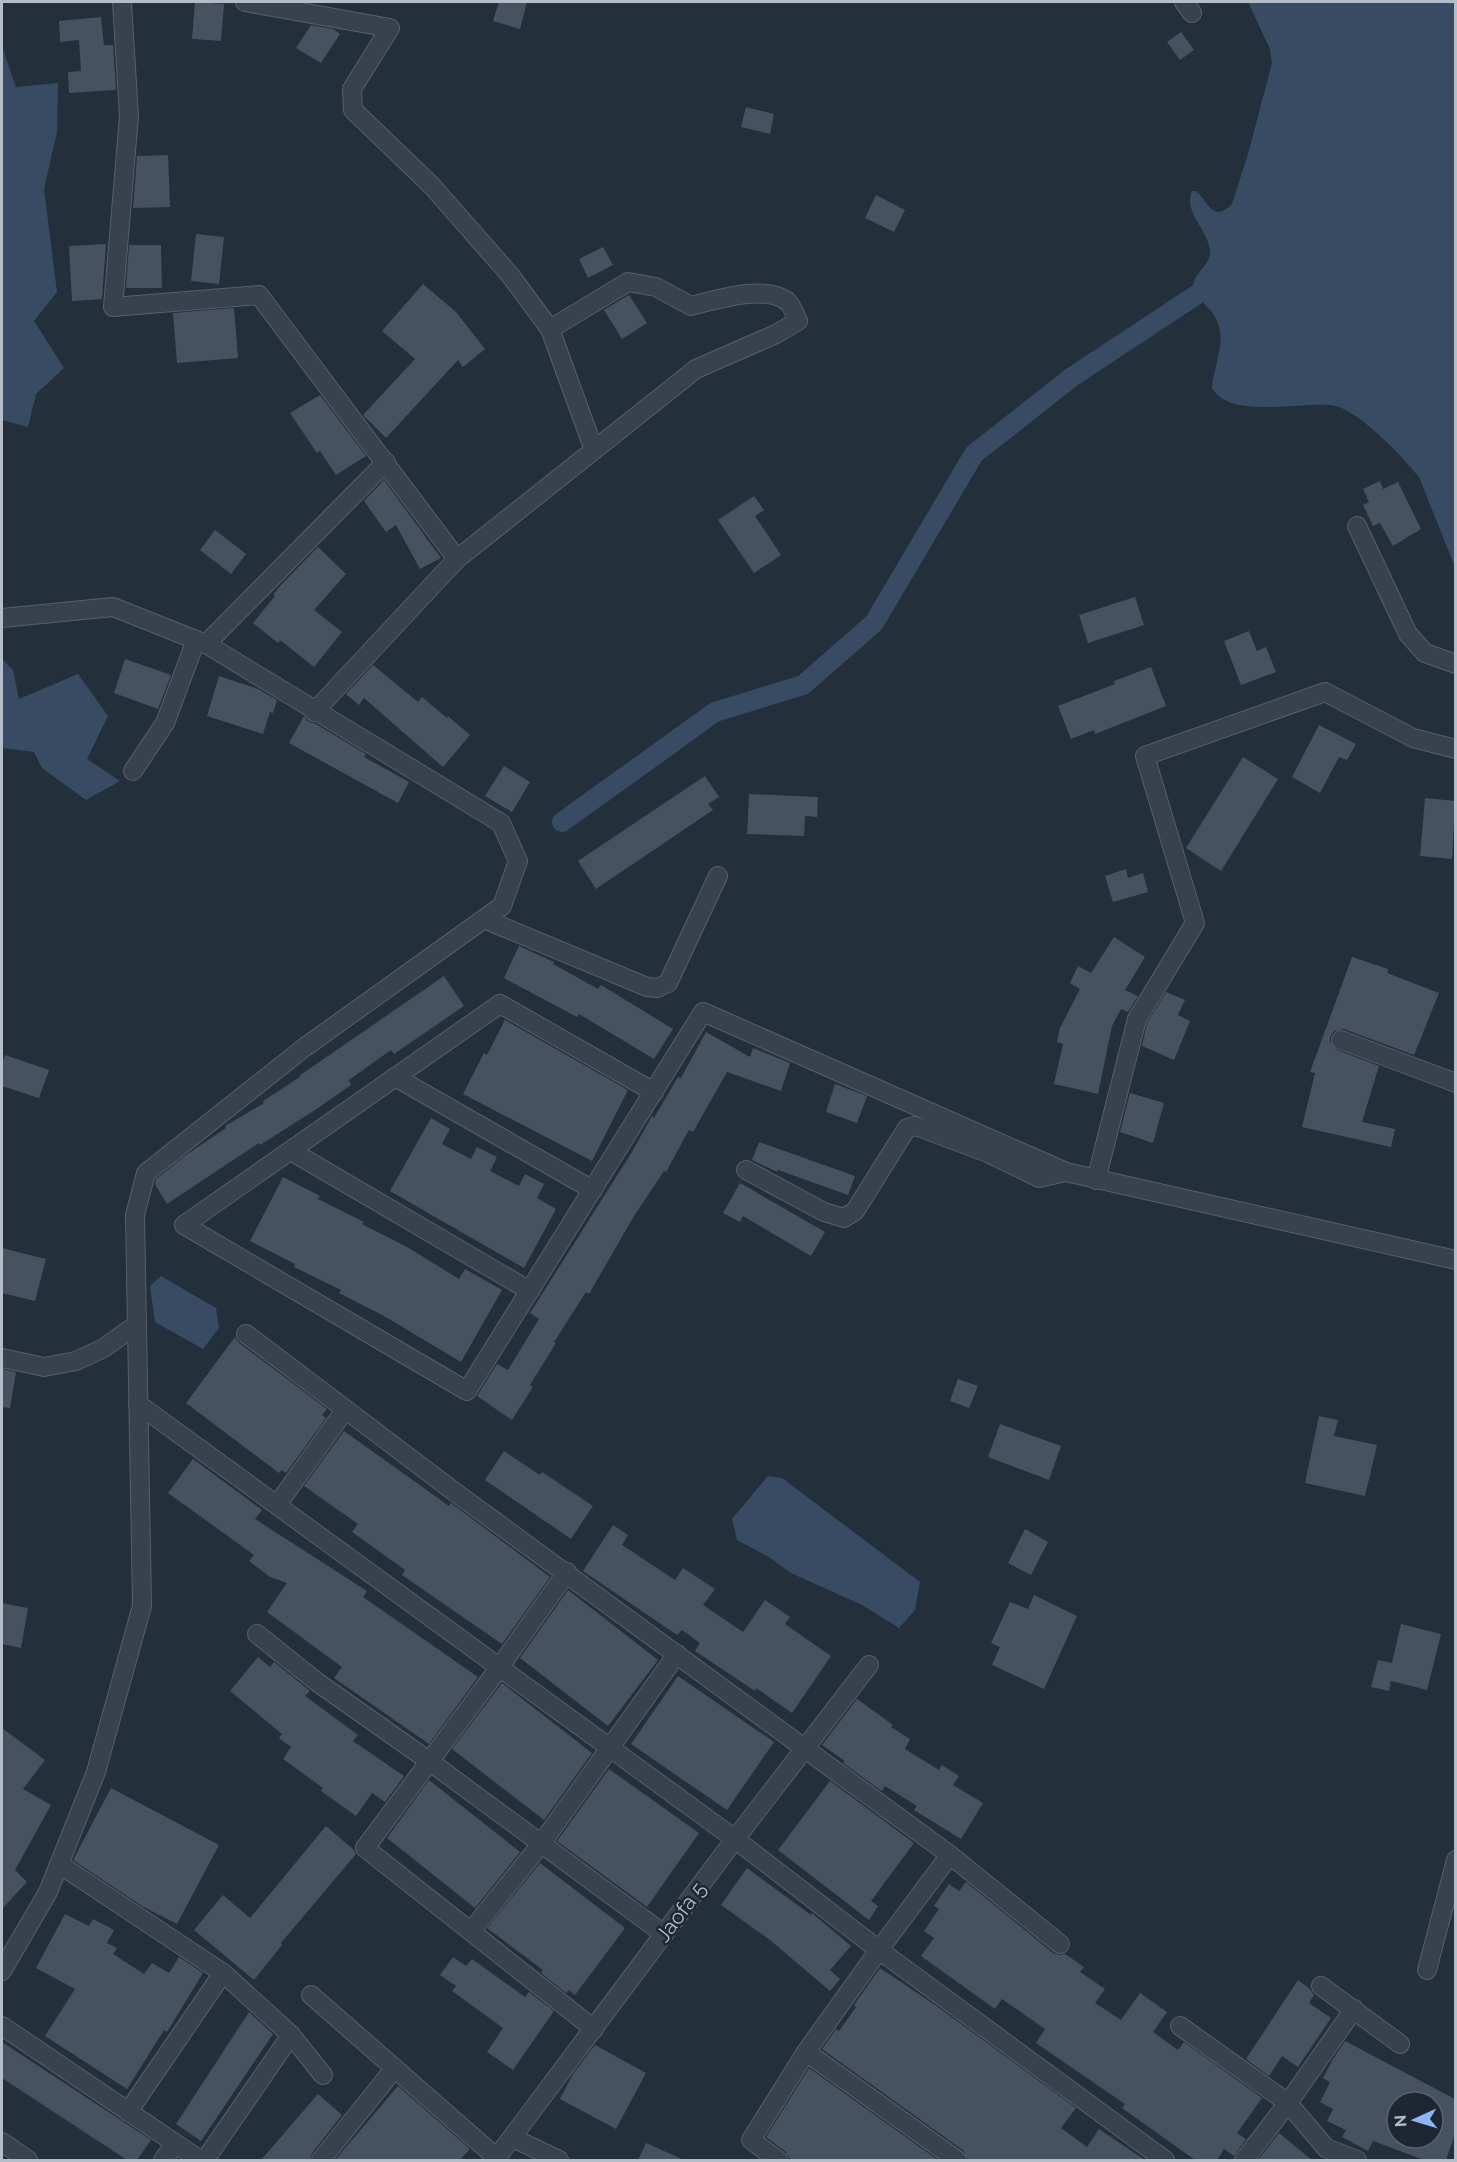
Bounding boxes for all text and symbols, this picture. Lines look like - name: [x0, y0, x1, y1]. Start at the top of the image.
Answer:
- street label: Jaofa 5: [650, 1877, 711, 1947]
- north arrow: [1385, 2090, 1445, 2150]
- text: N: [1391, 2114, 1410, 2128]

